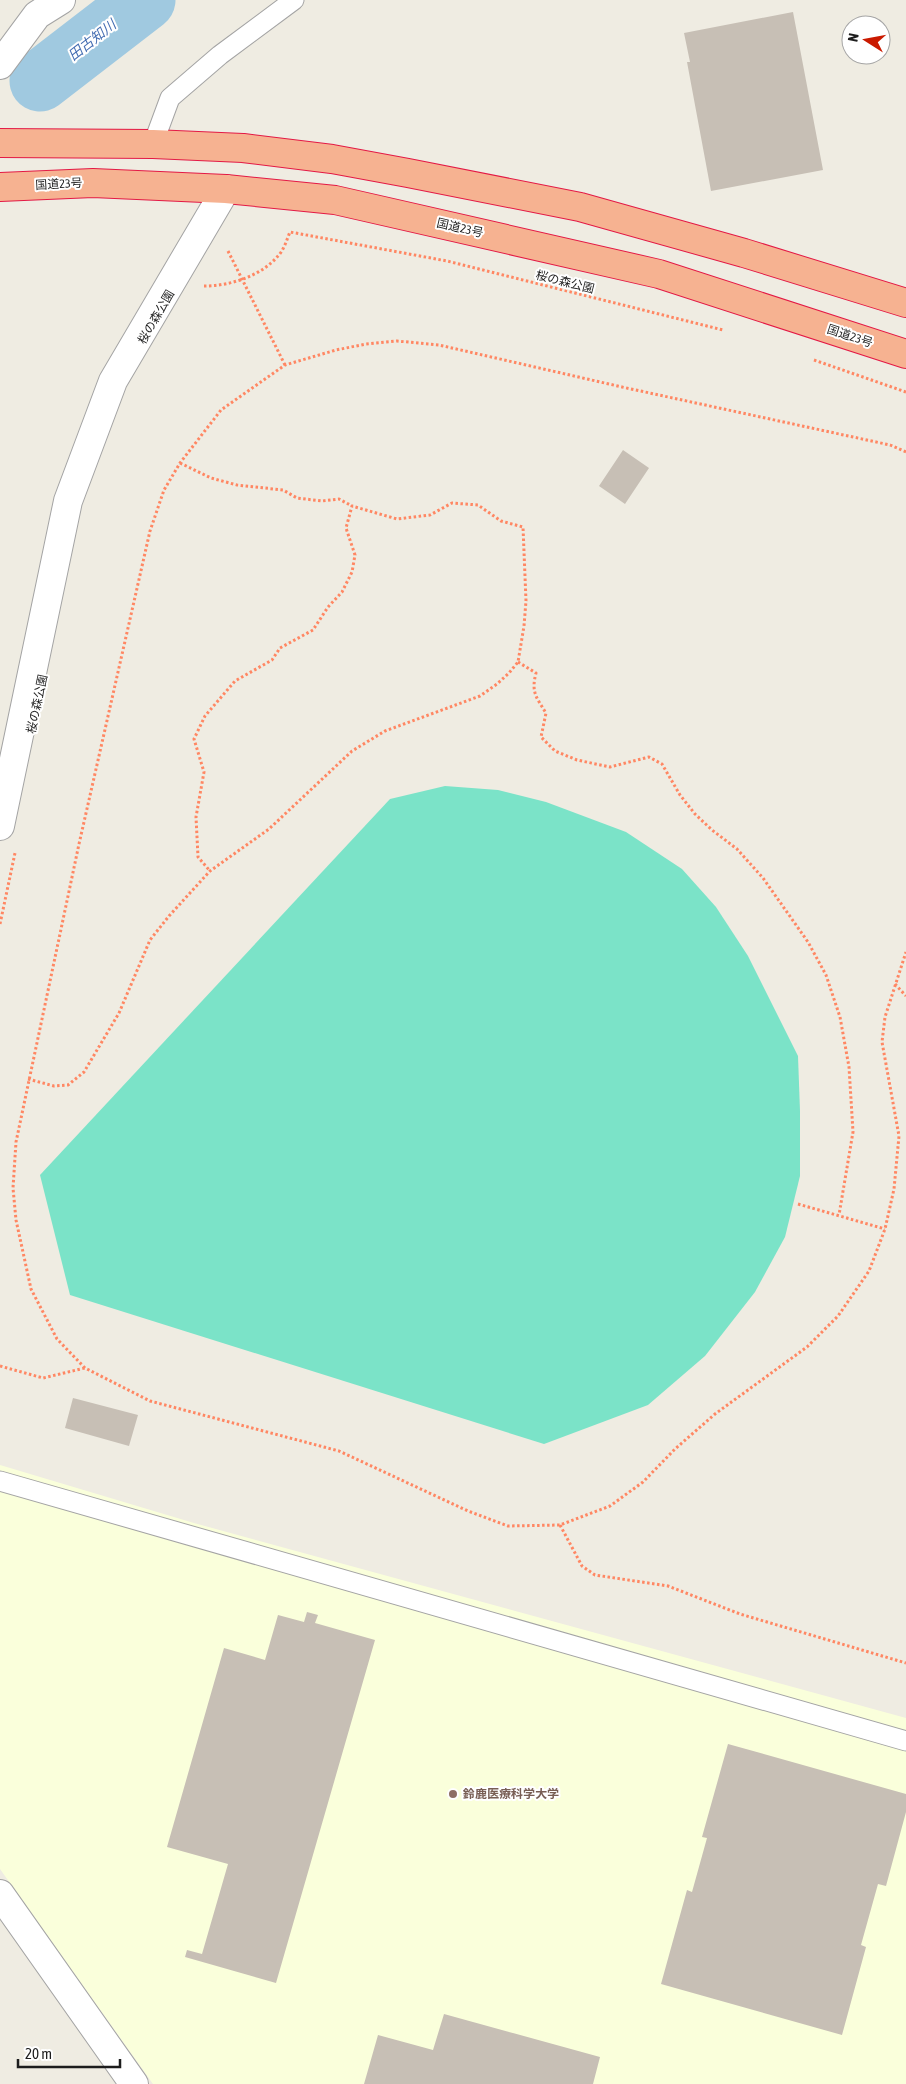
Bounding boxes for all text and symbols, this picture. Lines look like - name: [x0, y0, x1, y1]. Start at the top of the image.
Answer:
- water label: 田古知川: [65, 15, 121, 64]
- north arrow: [841, 15, 891, 65]
- text: N: [845, 32, 862, 43]
- street label: 国道23号: [35, 176, 83, 192]
- street label: 国道23号: [435, 216, 485, 240]
- street label: 桜の森公園: [534, 268, 596, 296]
- street label: 桜の森公園: [135, 288, 177, 346]
- street label: 国道23号: [825, 322, 875, 350]
- street label: 桜の森公園: [24, 673, 50, 735]
- place label: 鈴鹿医療科学大学: [462, 1787, 559, 1801]
- marker: 鈴鹿医療科学大学: [447, 1788, 459, 1800]
- scale bar: [18, 2036, 120, 2068]
- text: 20 m: [25, 2045, 52, 2062]

